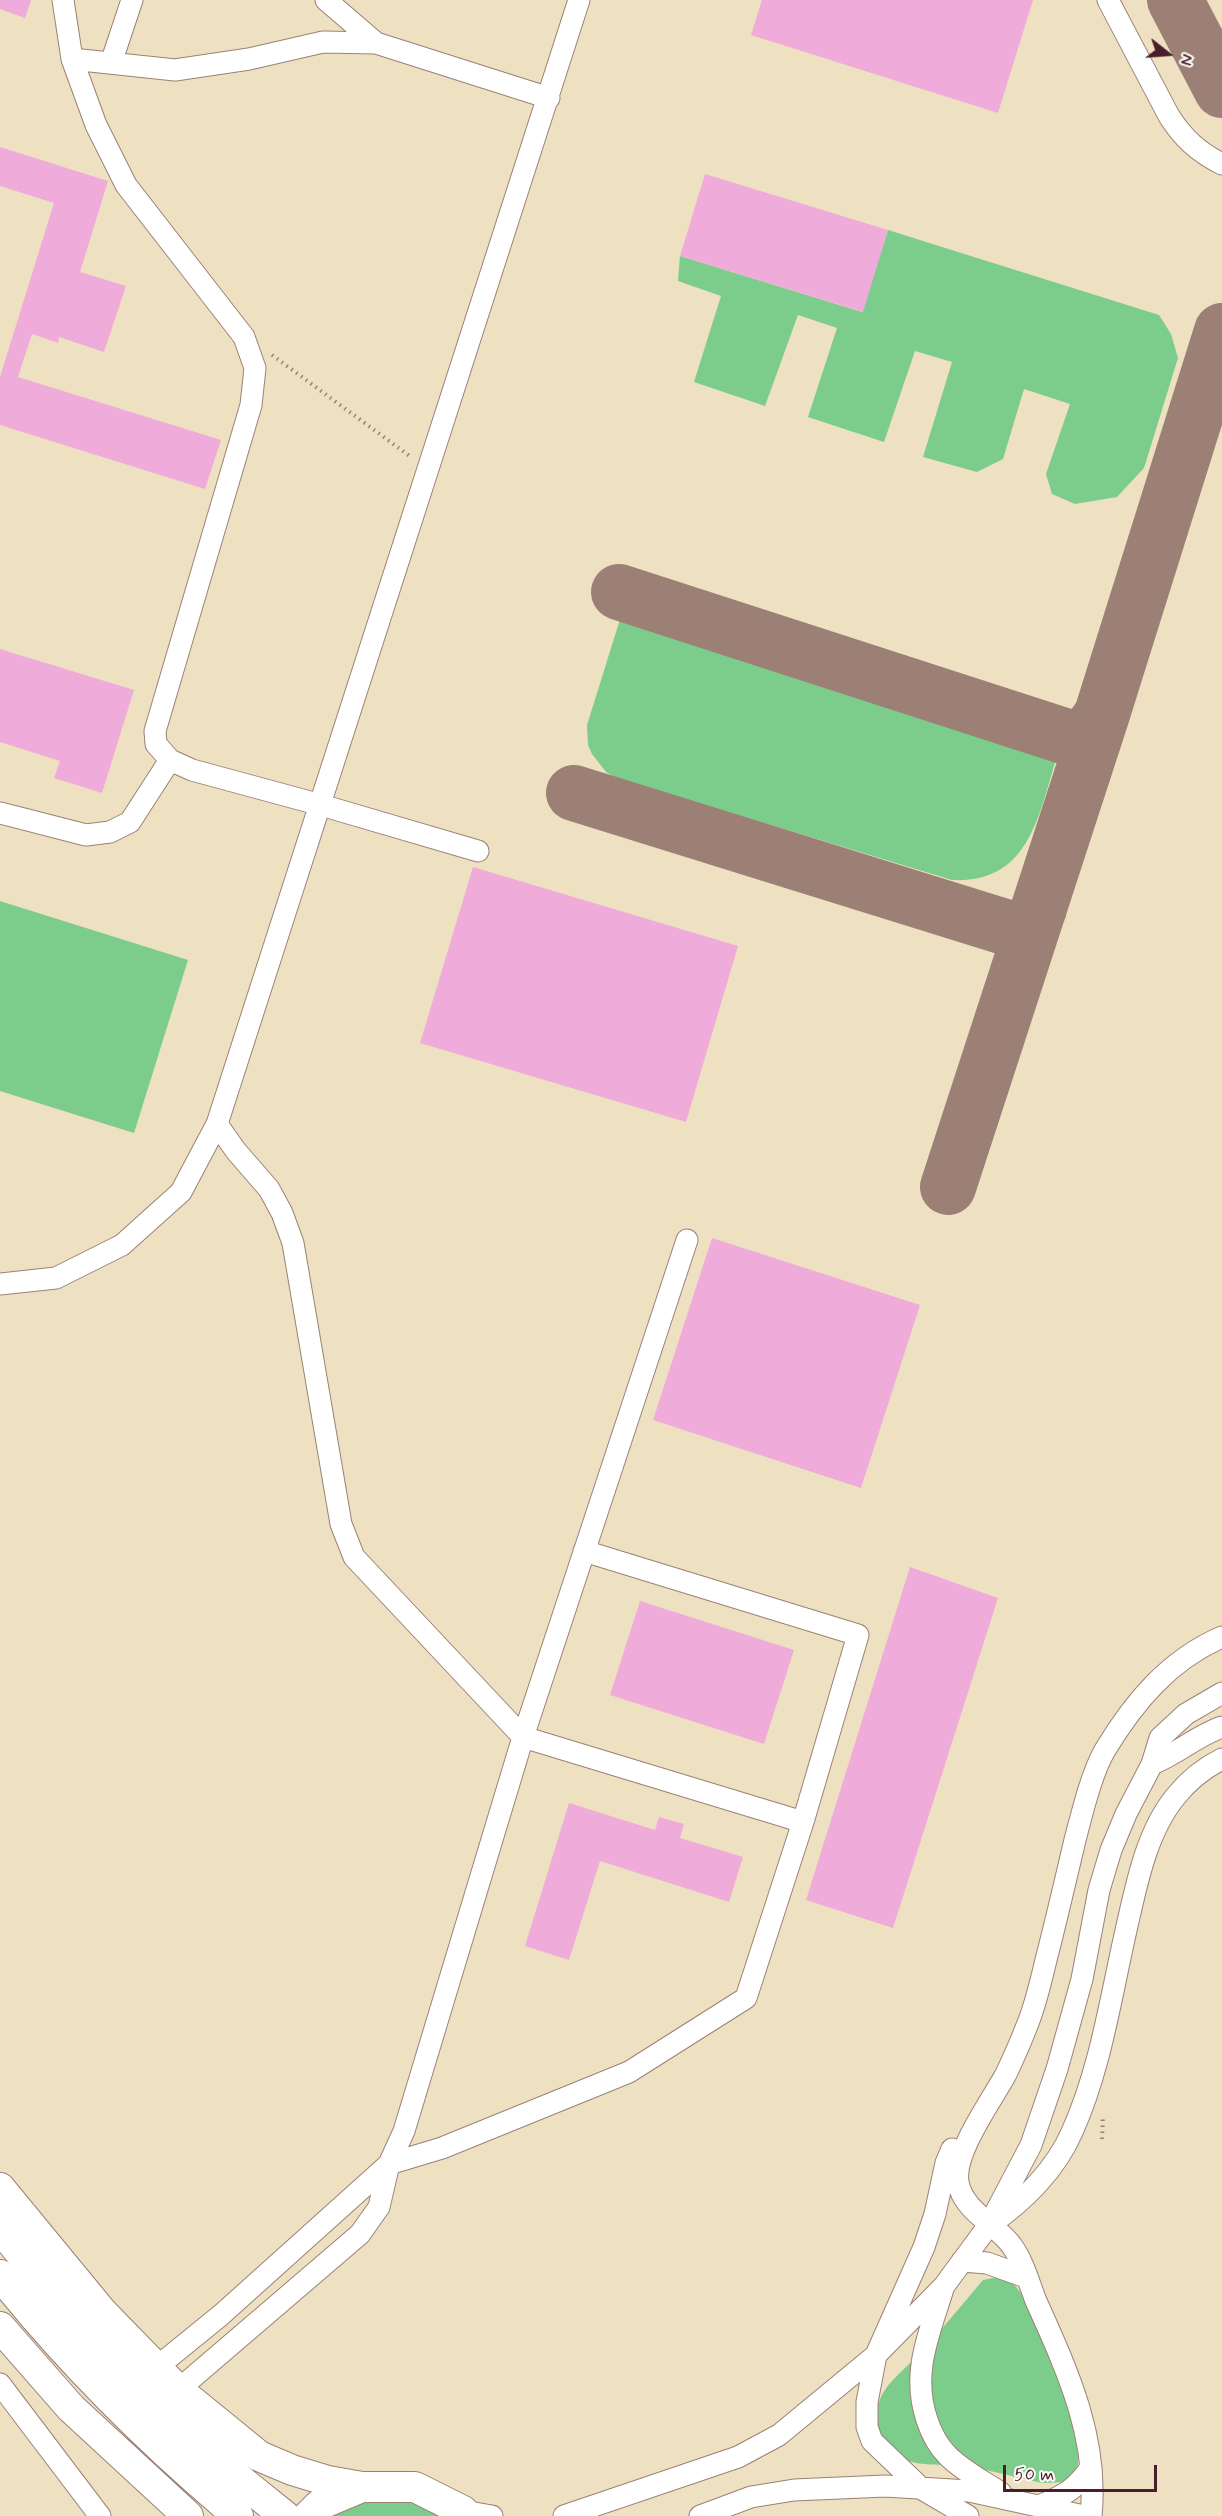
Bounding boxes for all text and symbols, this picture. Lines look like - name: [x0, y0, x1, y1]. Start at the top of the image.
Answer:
- north arrow: [1138, 24, 1198, 84]
- text: N: [1174, 51, 1197, 68]
- scale bar: [1006, 2453, 1160, 2491]
- text: 50 m: [1014, 2463, 1054, 2487]

